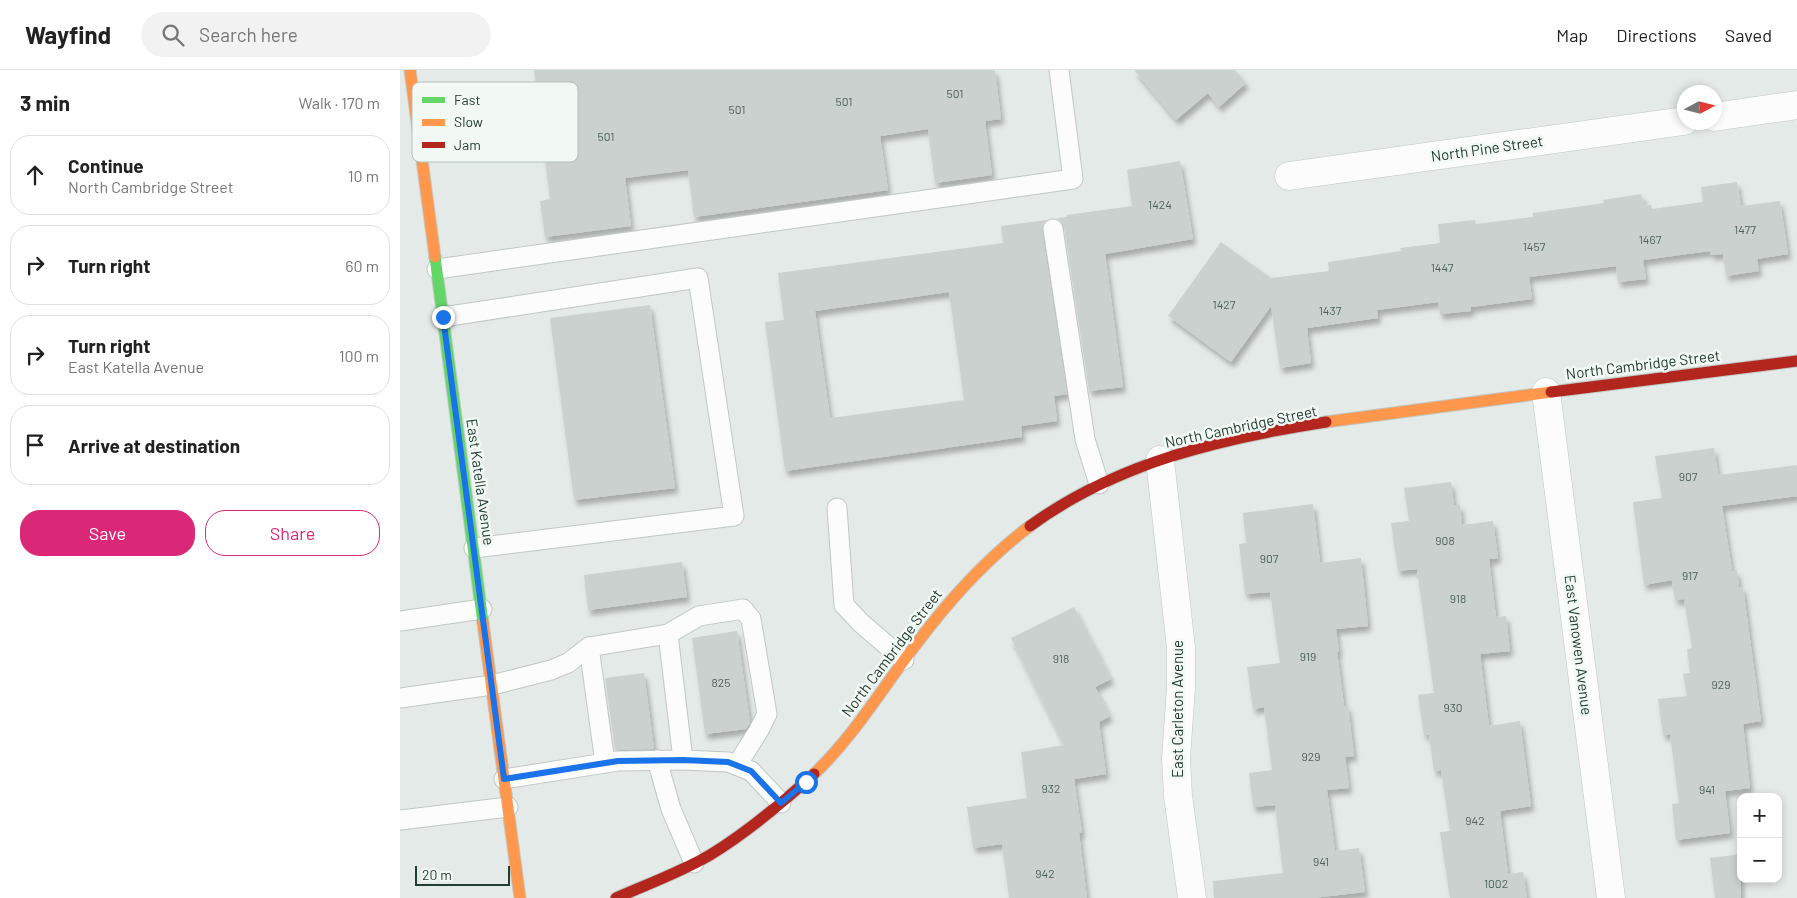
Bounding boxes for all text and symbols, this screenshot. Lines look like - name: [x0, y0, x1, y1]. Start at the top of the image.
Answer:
- search box: [141, 12, 491, 57]
- text: Wayfind: [25, 20, 111, 49]
- icon: search: [159, 21, 187, 49]
- text: Search here: [199, 23, 298, 46]
- text: Map: [1556, 24, 1588, 46]
- text: Directions: [1616, 24, 1697, 46]
- text: Saved: [1725, 24, 1772, 46]
- legend: [412, 82, 578, 162]
- north arrow: [1677, 85, 1722, 130]
- house number: 501: [947, 86, 963, 100]
- text: 3 min: [20, 90, 70, 115]
- text: Fast: [454, 91, 480, 108]
- text: Walk · 170 m: [298, 93, 380, 112]
- house number: 501: [836, 94, 852, 108]
- house number: 501: [729, 102, 745, 116]
- text: Slow: [454, 113, 483, 130]
- house number: 501: [598, 129, 614, 143]
- street label: North Pine Street: [1430, 131, 1544, 165]
- text: Jam: [454, 136, 481, 153]
- text: Continue: [68, 154, 144, 177]
- icon: ahead: [21, 161, 49, 189]
- text: 10 m: [348, 166, 379, 185]
- text: North Cambridge Street: [68, 177, 234, 196]
- house number: 1424: [1148, 197, 1172, 211]
- house number: 1477: [1734, 222, 1756, 236]
- house number: 1467: [1639, 232, 1662, 246]
- house number: 1457: [1523, 239, 1546, 253]
- icon: right: [21, 251, 49, 279]
- text: Turn right: [68, 254, 150, 277]
- text: 60 m: [345, 256, 379, 275]
- house number: 1447: [1431, 260, 1454, 274]
- house number: 1427: [1213, 297, 1236, 311]
- house number: 1437: [1319, 303, 1342, 317]
- route end: [432, 306, 455, 329]
- text: Turn right: [68, 334, 150, 357]
- icon: right: [21, 341, 49, 369]
- text: 100 m: [339, 346, 379, 365]
- street label: North Cambridge Street: [1565, 346, 1721, 382]
- text: East Katella Avenue: [68, 357, 204, 376]
- street label: North Cambridge Street: [1163, 401, 1319, 451]
- street label: East Katella Avenue: [463, 417, 499, 546]
- icon: arrive: [21, 431, 49, 459]
- text: Arrive at destination: [68, 434, 240, 457]
- house number: 907: [1679, 469, 1698, 483]
- button: Save: [20, 510, 195, 556]
- button: Share: [205, 510, 380, 556]
- house number: 908: [1435, 533, 1455, 547]
- house number: 907: [1260, 551, 1279, 565]
- house number: 917: [1682, 568, 1698, 582]
- street label: East Vanowen Avenue: [1561, 574, 1597, 716]
- street label: North Cambridge Street: [837, 585, 945, 720]
- house number: 918: [1450, 591, 1466, 605]
- street label: East Carleton Avenue: [1168, 640, 1186, 778]
- house number: 919: [1300, 649, 1316, 663]
- house number: 918: [1053, 651, 1069, 665]
- house number: 825: [712, 675, 730, 689]
- house number: 929: [1712, 677, 1730, 691]
- house number: 930: [1443, 700, 1463, 714]
- house number: 929: [1302, 749, 1320, 763]
- route start: [795, 771, 818, 794]
- house number: 932: [1042, 781, 1060, 795]
- house number: 941: [1699, 782, 1715, 796]
- map controls: [1737, 793, 1782, 883]
- button: +: [1737, 793, 1782, 838]
- house number: 942: [1465, 813, 1485, 827]
- button: −: [1737, 838, 1782, 883]
- house number: 941: [1313, 854, 1329, 868]
- scale bar: [415, 863, 510, 886]
- text: 20 m: [422, 866, 452, 883]
- house number: 942: [1035, 866, 1055, 880]
- house number: 1002: [1484, 876, 1508, 890]

